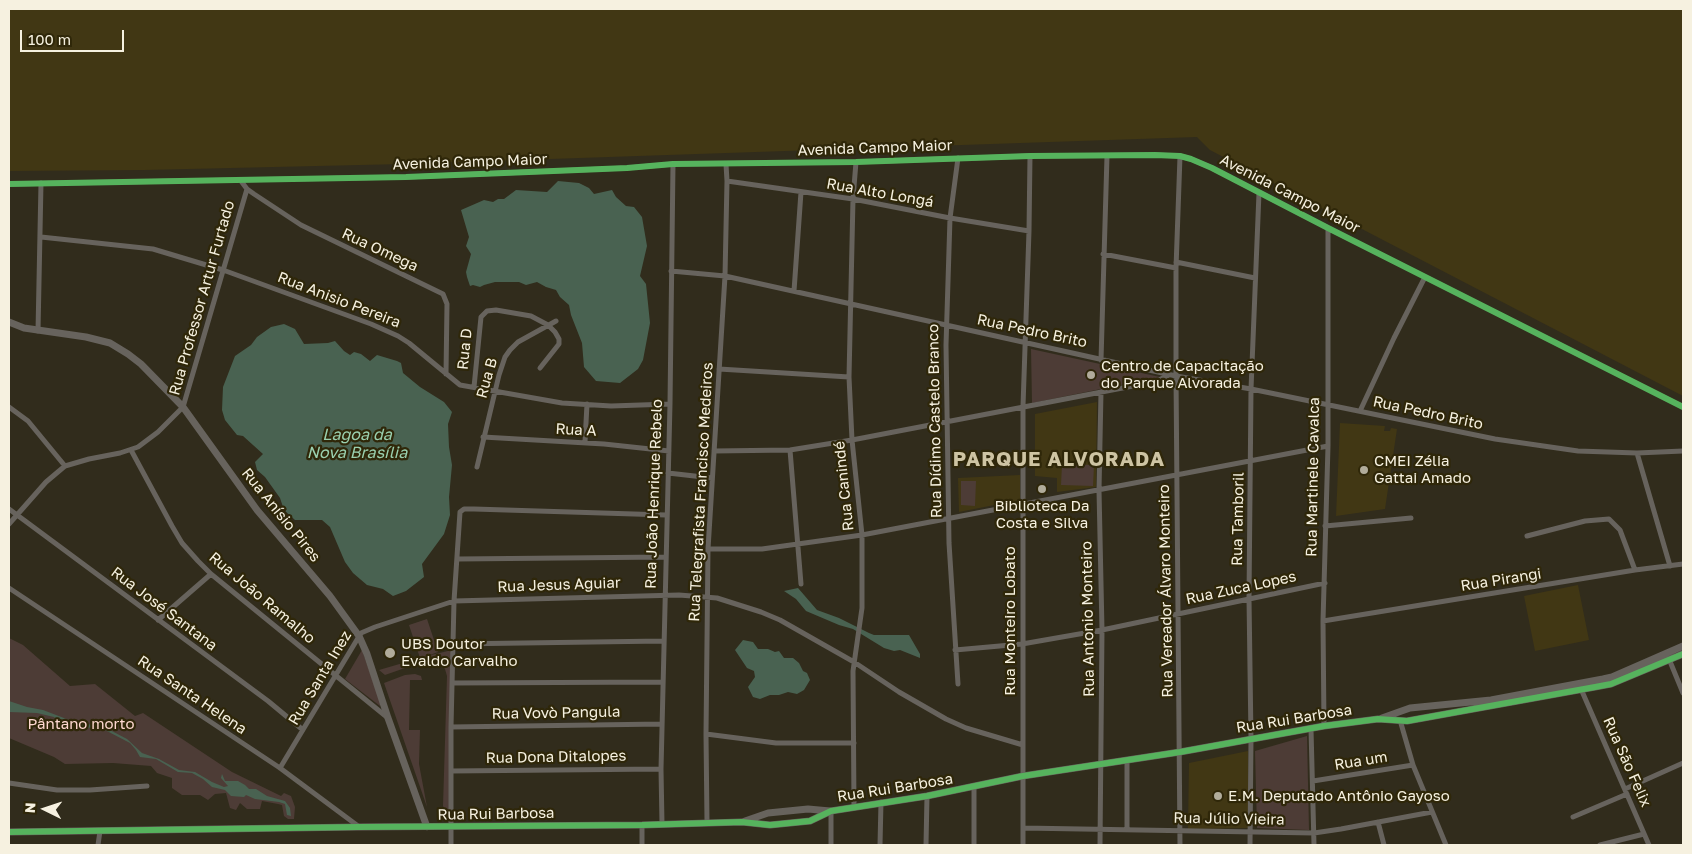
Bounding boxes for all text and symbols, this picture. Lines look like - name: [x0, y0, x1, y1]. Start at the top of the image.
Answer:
- scale bar: [22, 20, 126, 52]
- text: 100 m: [28, 30, 71, 48]
- street label: Avenida Campo Maior: [797, 136, 953, 160]
- street label: Avenida Campo Maior: [392, 150, 548, 174]
- street label: Avenida Campo Maior: [1217, 151, 1363, 237]
- street label: Rua Alto Longá: [825, 175, 935, 211]
- street label: Rua Professor Artur Furtado: [166, 199, 238, 397]
- street label: Rua Omega: [339, 225, 421, 275]
- street label: Rua Anisio Pereira: [275, 268, 403, 332]
- street label: Rua Pedro Brito: [975, 311, 1089, 351]
- street label: Rua Dídimo Castelo Branco: [924, 324, 946, 518]
- street label: Rua D: [454, 327, 476, 371]
- street label: Rua B: [473, 356, 501, 400]
- place label: Centro de Capacitação do Parque Alvorada: [1101, 357, 1264, 392]
- street label: Rua Telegrafista Francisco Medeiros: [685, 362, 717, 622]
- marker: Centro de Capacitação do Parque Alvorada: [1085, 369, 1097, 381]
- street label: Rua Pedro Brito: [1371, 393, 1485, 433]
- street label: Rua Martinele Cavalca: [1303, 397, 1323, 557]
- street label: Rua João Henrique Rebelo: [642, 399, 666, 589]
- street label: Rua A: [555, 420, 597, 440]
- water label: Lagoa da Nova Brasília: [307, 425, 407, 463]
- street label: Rua Canindé: [830, 440, 858, 532]
- district label: PARQUE ALVORADA: [951, 448, 1167, 472]
- place label: CMEI Zélia Gattai Amado: [1374, 452, 1471, 487]
- street label: Rua Anísio Pires: [238, 464, 324, 566]
- marker: CMEI Zélia Gattai Amado: [1358, 464, 1370, 476]
- street label: Rua Tamboril: [1228, 472, 1248, 566]
- marker: Biblioteca Da Costa e Silva: [1036, 483, 1048, 495]
- street label: Rua Vereador Álvaro Monteiro: [1155, 484, 1177, 698]
- place label: Biblioteca Da Costa e Silva: [994, 497, 1090, 532]
- street label: Rua Antonio Monteiro: [1078, 541, 1098, 697]
- street label: Rua Monteiro Lobato: [1001, 546, 1019, 696]
- street label: Rua João Ramalho: [205, 548, 319, 648]
- street label: Rua José Santana: [107, 563, 221, 655]
- street label: Rua Pirangi: [1459, 565, 1543, 595]
- street label: Rua Zuca Lopes: [1184, 567, 1298, 609]
- street label: Rua Jesus Aguiar: [497, 574, 621, 596]
- street label: Rua Santa Inez: [285, 628, 355, 728]
- place label: UBS Doutor Evaldo Carvalho: [401, 635, 517, 670]
- marker: UBS Doutor Evaldo Carvalho: [383, 646, 397, 660]
- street label: Rua Santa Helena: [134, 652, 250, 738]
- street label: Rua Rui Barbosa: [1235, 701, 1353, 737]
- street label: Rua Vovò Pangula: [491, 703, 621, 723]
- street label: Rua São Felix: [1599, 714, 1655, 810]
- park label: Pântano morto: [27, 715, 135, 733]
- street label: Rua Dona Ditalopes: [486, 747, 626, 767]
- street label: Rua um: [1333, 748, 1389, 774]
- street label: Rua Rui Barbosa: [836, 770, 954, 806]
- north arrow: [20, 784, 70, 834]
- place label: E.M. Deputado Antônio Gayoso: [1228, 787, 1450, 805]
- marker: E.M. Deputado Antônio Gayoso: [1212, 790, 1224, 802]
- text: N: [21, 802, 38, 814]
- street label: Rua Rui Barbosa: [437, 804, 555, 824]
- street label: Rua Júlio Vieira: [1173, 809, 1285, 829]

